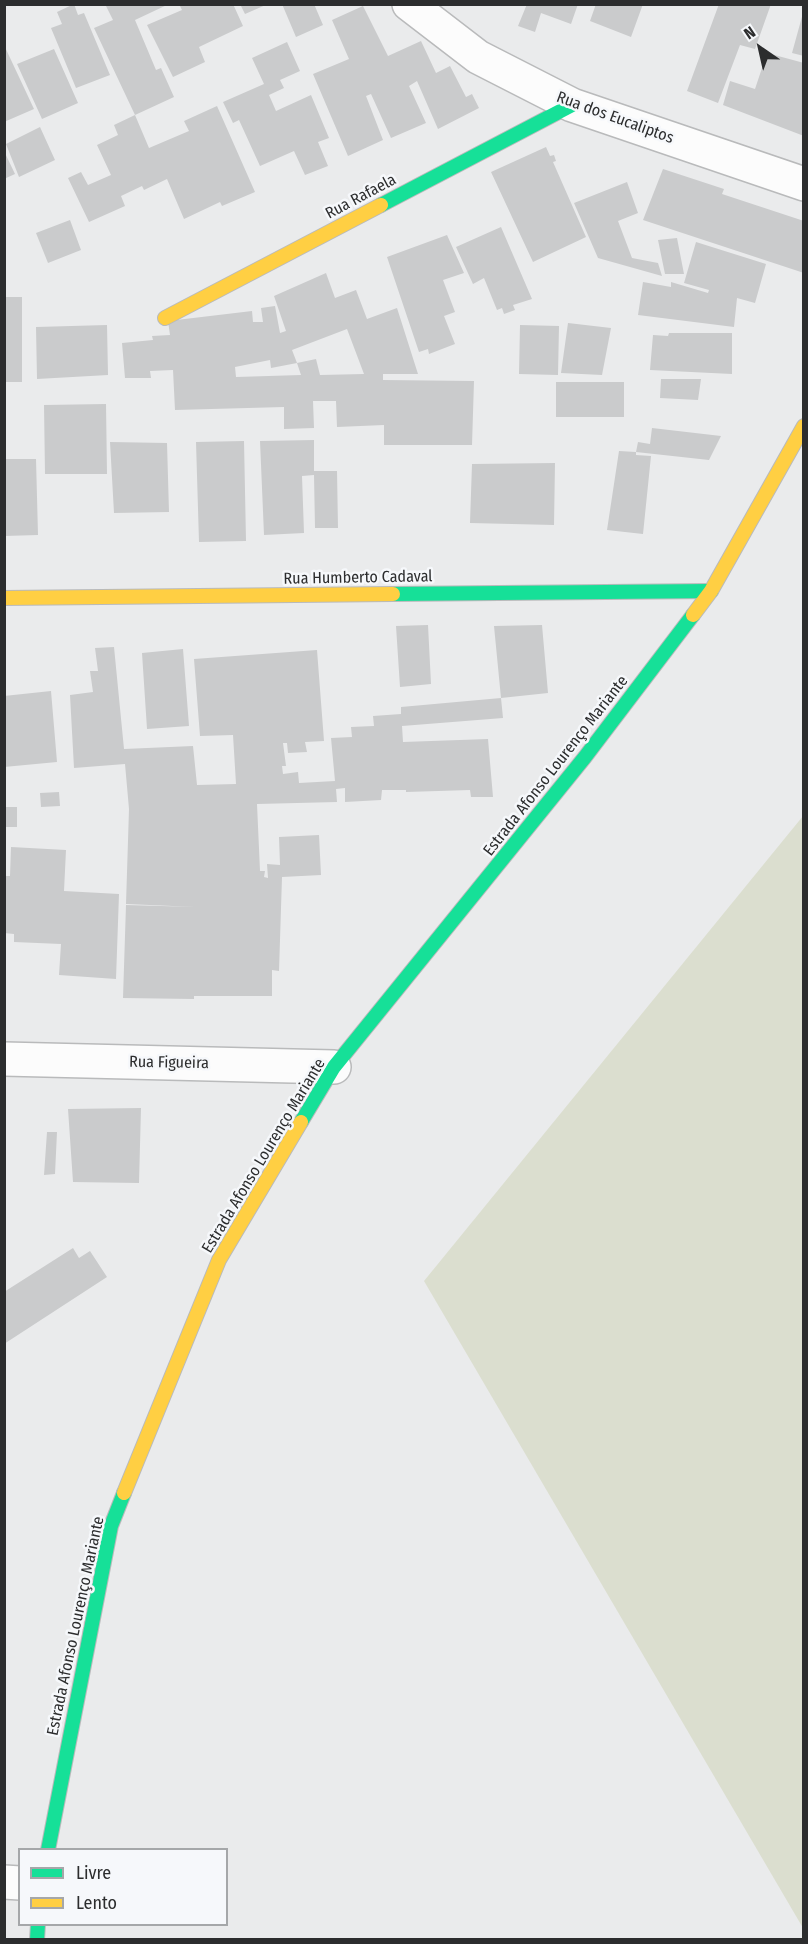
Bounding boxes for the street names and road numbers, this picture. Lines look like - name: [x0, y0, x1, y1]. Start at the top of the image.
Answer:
- street label: Rua dos Eucaliptos: [554, 88, 676, 148]
- street label: Rua Rafaela: [322, 170, 400, 224]
- street label: Rua Humberto Cadaval: [283, 567, 433, 589]
- street label: Estrada Afonso Lourenço Mariante: [480, 672, 632, 860]
- street label: Rua Figueira: [129, 1053, 209, 1073]
- street label: Estrada Afonso Lourenço Mariante: [198, 1055, 330, 1257]
- street label: Estrada Afonso Lourenço Mariante: [43, 1515, 109, 1737]

